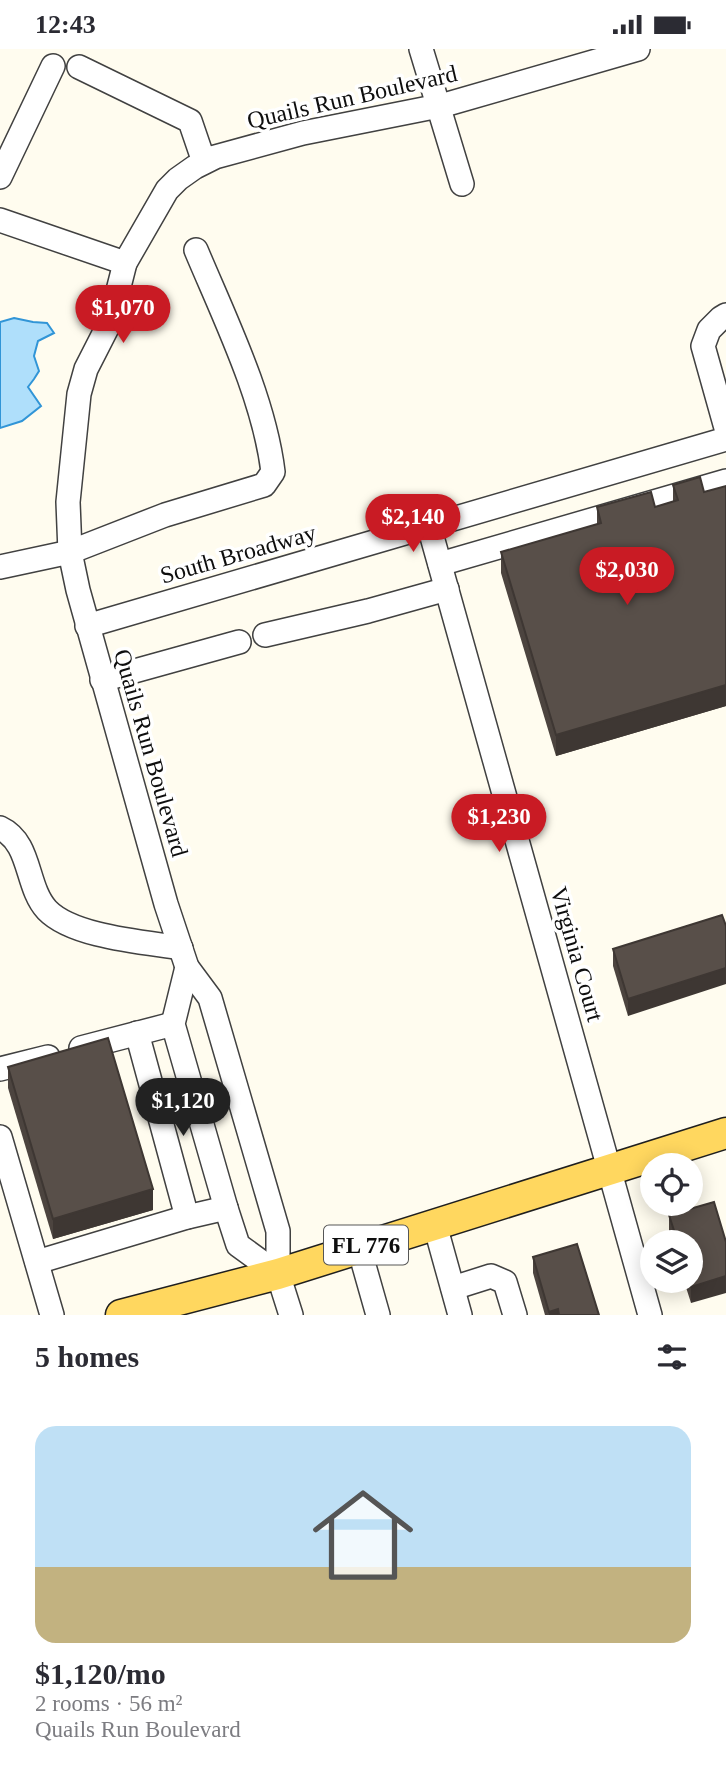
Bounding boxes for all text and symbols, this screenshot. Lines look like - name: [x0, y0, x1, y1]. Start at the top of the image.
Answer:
- text: 12:43: [35, 10, 96, 39]
- street label: Quails Run Boulevard: [245, 60, 459, 134]
- pin: $1,070: [66, 285, 180, 345]
- text: $1,070: [91, 295, 155, 320]
- pin: $2,140: [356, 495, 470, 554]
- text: $2,140: [381, 504, 445, 529]
- street label: South Broadway: [157, 519, 319, 589]
- pin: $2,030: [570, 547, 684, 607]
- text: $2,030: [595, 557, 659, 582]
- street label: Quails Run Boulevard: [109, 646, 193, 860]
- pin: $1,230: [442, 795, 556, 854]
- text: $1,230: [467, 804, 531, 829]
- street label: Virginia Court: [545, 884, 609, 1025]
- pin: $1,120: [126, 1079, 240, 1138]
- text: $1,120: [151, 1088, 215, 1113]
- map controls: [640, 1153, 703, 1293]
- button: locate: [640, 1153, 703, 1216]
- road number: FL 776: [324, 1225, 408, 1265]
- button: layers: [640, 1230, 703, 1293]
- icon: filters: [653, 1338, 691, 1376]
- text: 5 homes: [35, 1340, 139, 1373]
- icon: home: [300, 1472, 426, 1598]
- text: $1,120/mo: [35, 1657, 166, 1690]
- text: 2 rooms · 56 m²: [35, 1691, 182, 1716]
- text: Quails Run Boulevard: [35, 1717, 241, 1742]

